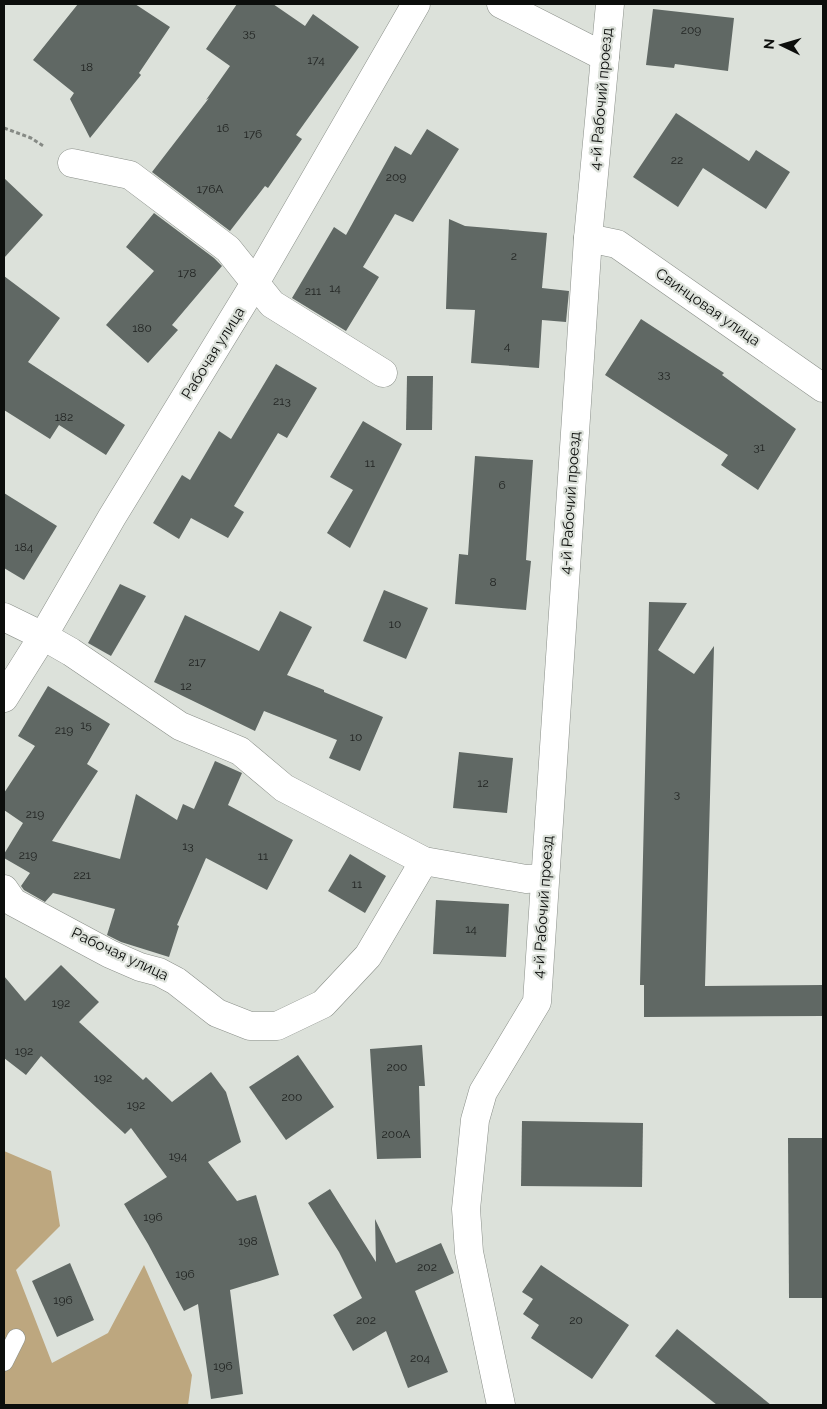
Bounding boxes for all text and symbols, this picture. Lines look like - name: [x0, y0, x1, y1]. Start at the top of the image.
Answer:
- north arrow: [757, 20, 807, 70]
- house number: 209: [681, 23, 701, 37]
- house number: 35: [243, 26, 256, 40]
- street label: 4-й Рабочий проезд: [586, 27, 616, 171]
- text: N: [761, 38, 777, 50]
- house number: 174: [307, 53, 325, 67]
- house number: 18: [81, 60, 93, 74]
- house number: 16: [217, 121, 229, 135]
- house number: 176: [244, 127, 262, 141]
- house number: 22: [671, 153, 683, 167]
- house number: 209: [386, 170, 406, 184]
- house number: 176А: [197, 182, 223, 196]
- house number: 2: [511, 249, 517, 263]
- street label: Свинцовая улица: [652, 264, 764, 350]
- house number: 178: [178, 266, 196, 280]
- house number: 14: [329, 281, 341, 295]
- house number: 211: [305, 284, 321, 298]
- street label: Рабочая улица: [178, 304, 248, 402]
- house number: 180: [132, 321, 152, 335]
- house number: 4: [504, 339, 511, 353]
- house number: 33: [658, 367, 670, 381]
- house number: 213: [273, 394, 291, 408]
- house number: 182: [55, 410, 73, 424]
- street label: 4-й Рабочий проезд: [556, 431, 584, 575]
- house number: 31: [753, 440, 765, 454]
- house number: 11: [365, 456, 375, 470]
- house number: 6: [498, 478, 506, 492]
- house number: 184: [15, 540, 34, 554]
- house number: 8: [489, 575, 497, 589]
- house number: 10: [389, 617, 401, 631]
- house number: 217: [188, 655, 206, 669]
- house number: 12: [180, 679, 192, 693]
- house number: 15: [80, 718, 92, 732]
- house number: 219: [55, 723, 73, 737]
- house number: 10: [350, 730, 362, 744]
- house number: 12: [477, 776, 489, 790]
- house number: 3: [674, 787, 680, 801]
- house number: 219: [26, 807, 44, 821]
- street label: 4-й Рабочий проезд: [529, 835, 557, 979]
- house number: 13: [182, 839, 194, 853]
- house number: 219: [19, 848, 37, 862]
- house number: 11: [258, 849, 268, 863]
- house number: 221: [73, 868, 91, 882]
- house number: 11: [352, 877, 362, 891]
- house number: 14: [465, 922, 477, 936]
- street label: Рабочая улица: [69, 924, 171, 984]
- house number: 192: [52, 996, 70, 1010]
- house number: 192: [15, 1044, 33, 1058]
- house number: 200: [387, 1060, 407, 1074]
- house number: 192: [94, 1071, 112, 1085]
- house number: 200: [282, 1090, 302, 1104]
- house number: 192: [127, 1098, 145, 1112]
- house number: 200А: [382, 1127, 410, 1141]
- house number: 194: [169, 1149, 188, 1163]
- house number: 196: [143, 1210, 163, 1224]
- house number: 198: [238, 1234, 258, 1248]
- house number: 202: [417, 1260, 437, 1274]
- house number: 196: [175, 1267, 195, 1281]
- house number: 196: [53, 1293, 73, 1307]
- house number: 202: [356, 1313, 376, 1327]
- house number: 20: [569, 1313, 583, 1327]
- house number: 204: [410, 1351, 431, 1365]
- house number: 196: [213, 1359, 233, 1373]

